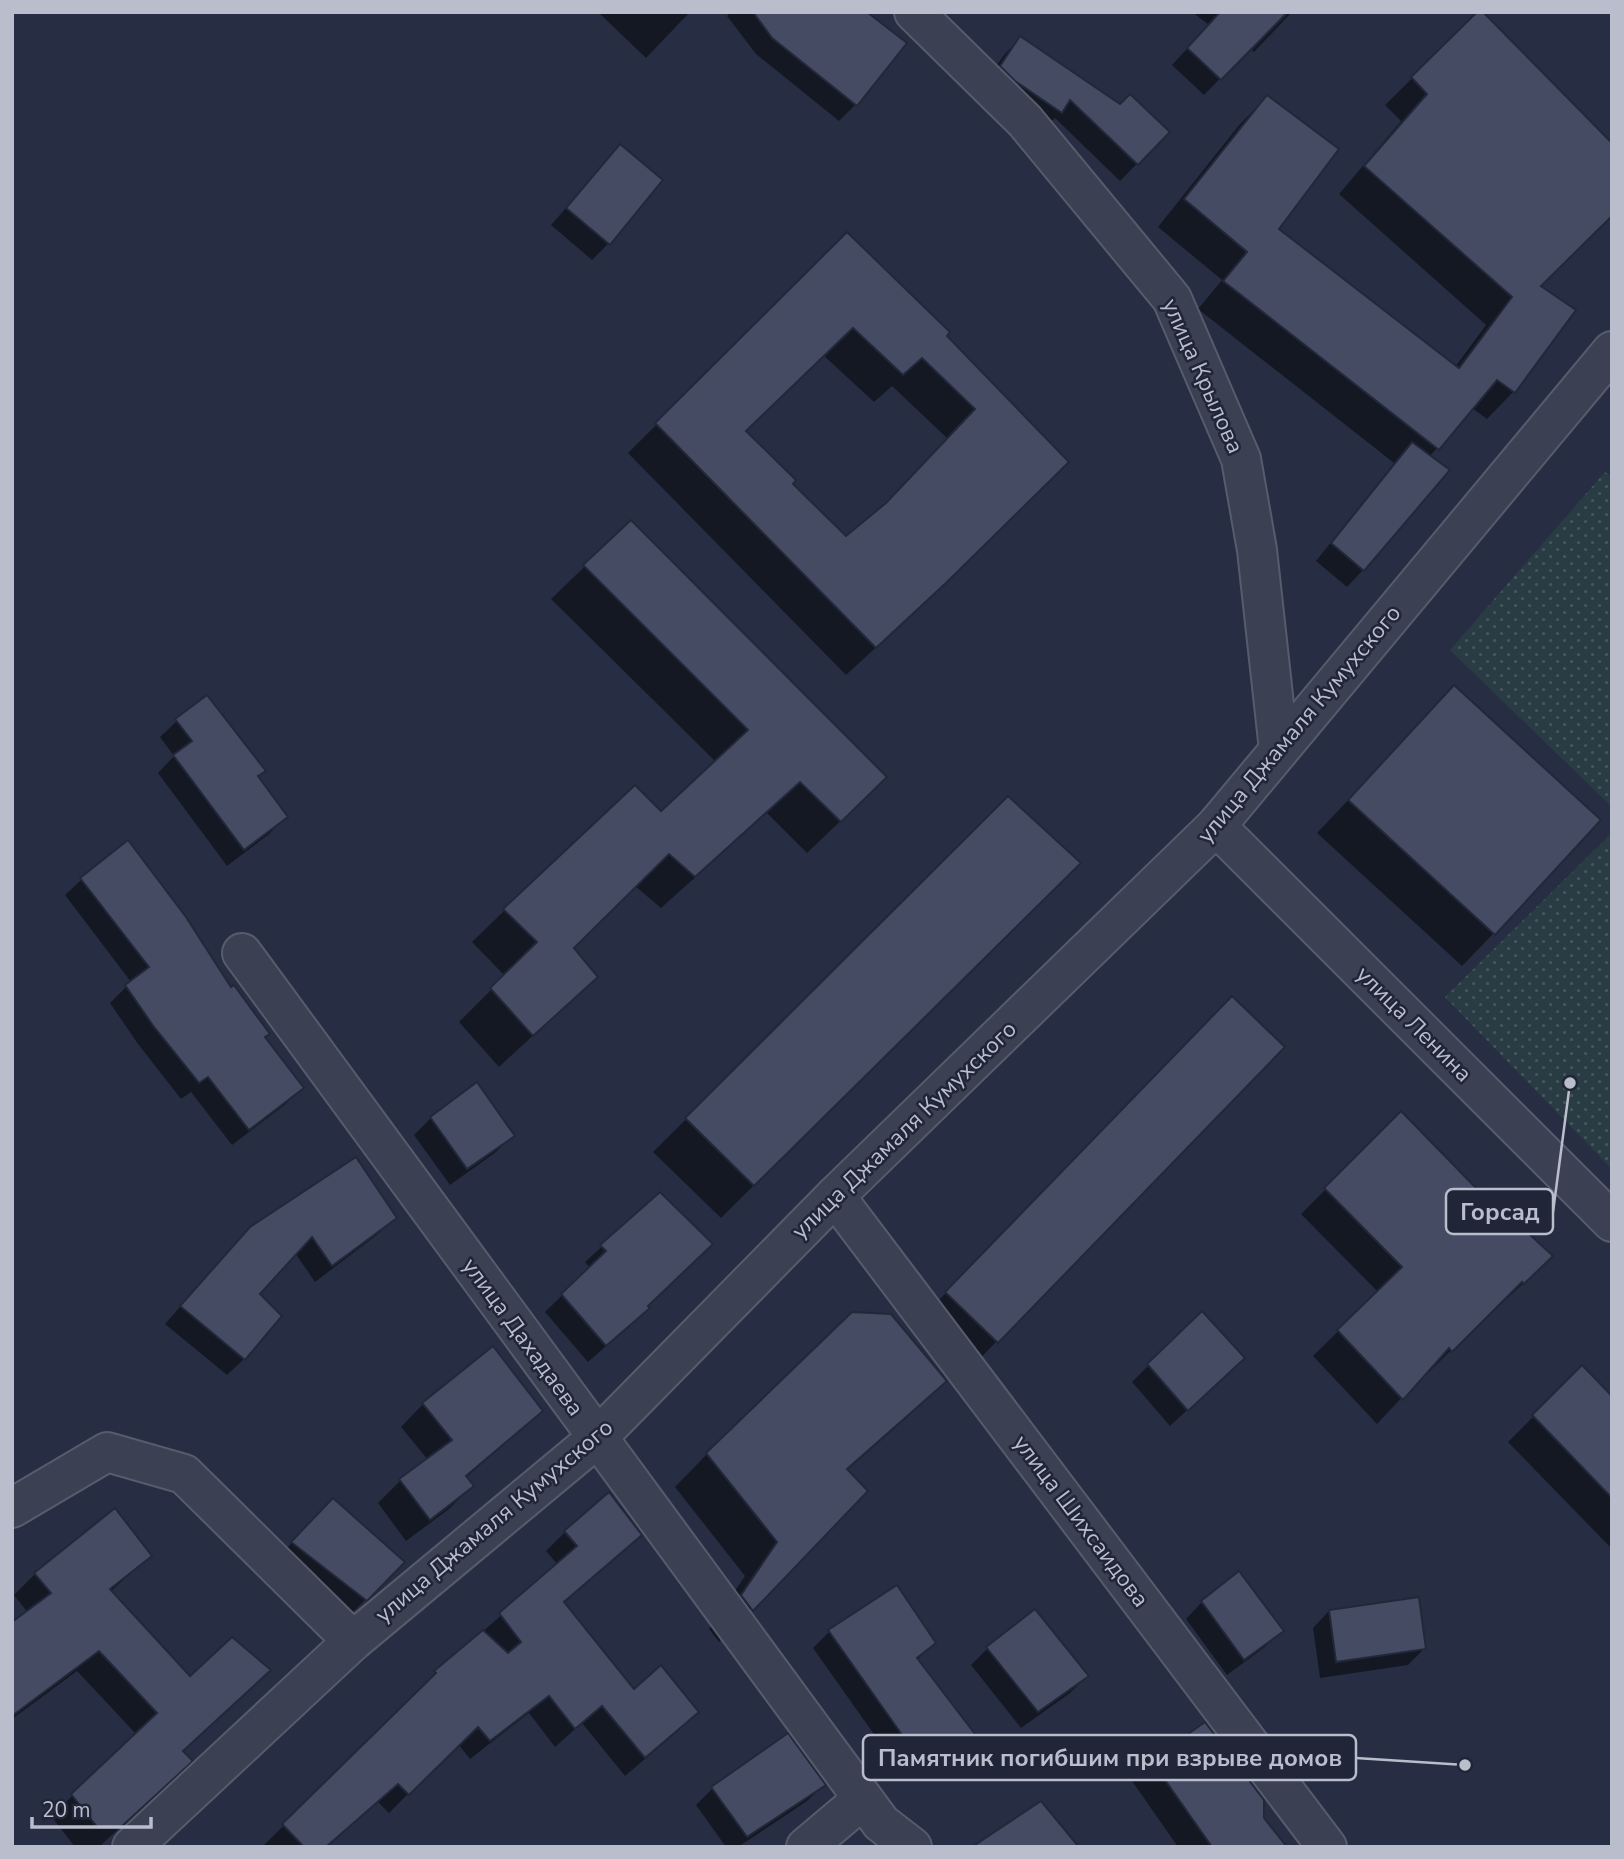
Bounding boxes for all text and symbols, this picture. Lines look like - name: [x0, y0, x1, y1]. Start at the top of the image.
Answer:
- street label: улица Крылова: [1155, 294, 1251, 458]
- street label: улица Джамаля Кумухского: [1190, 598, 1408, 850]
- street label: улица Ленина: [1349, 959, 1479, 1089]
- street label: улица Джамаля Кумухского: [785, 1014, 1023, 1246]
- callout: Горсад: [1446, 1189, 1553, 1234]
- text: Горсад: [1460, 1196, 1540, 1228]
- street label: улица Дахадаева: [455, 1252, 591, 1422]
- street label: улица Джамаля Кумухского: [368, 1412, 620, 1630]
- street label: улица Шихсаидова: [1006, 1429, 1156, 1613]
- callout: Памятник погибшим при взрыве домов: [863, 1735, 1356, 1780]
- text: Памятник погибшим при взрыве домов: [878, 1742, 1342, 1774]
- scale bar: [32, 1786, 150, 1830]
- text: 20 m: [42, 1796, 91, 1824]

